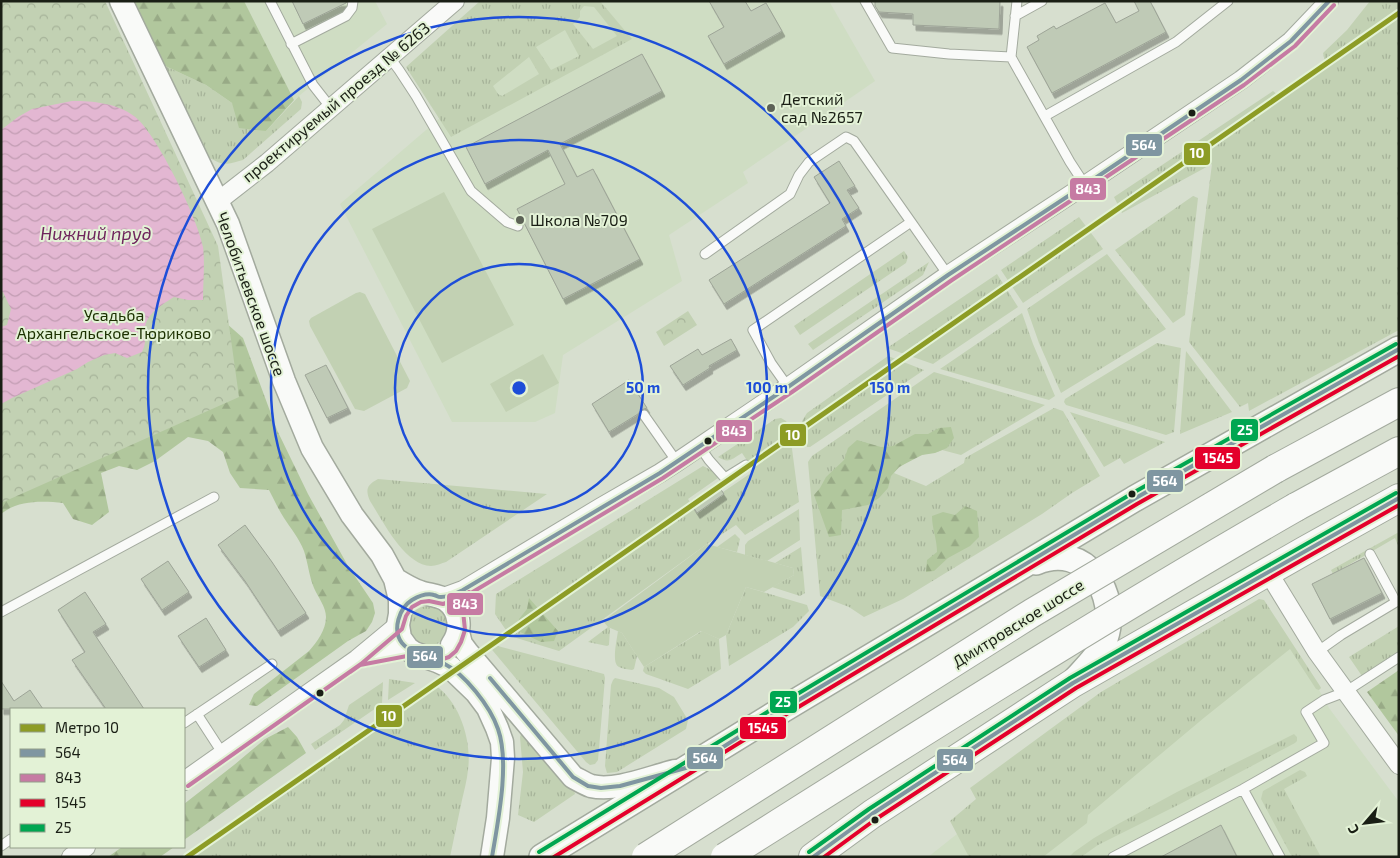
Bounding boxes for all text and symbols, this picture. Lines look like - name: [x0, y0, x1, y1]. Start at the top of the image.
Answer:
- street label: проектируемый проезд № 6263: [238, 18, 434, 186]
- place label: Детский сад №2657: [781, 89, 863, 126]
- marker: Детский сад №2657: [765, 102, 777, 114]
- unlabelled marker: [1187, 108, 1197, 118]
- line badge: 564: [1125, 133, 1163, 157]
- text: 564: [1132, 136, 1157, 153]
- line badge: 10: [1183, 142, 1211, 166]
- text: 10: [1190, 144, 1205, 161]
- line badge: 843: [1069, 177, 1107, 201]
- text: 843: [1075, 180, 1101, 197]
- street label: Челобитьевское шоссе: [213, 209, 290, 378]
- place label: Школа №709: [530, 210, 628, 229]
- marker: Школа №709: [514, 214, 526, 226]
- water label: Нижний пруд: [40, 222, 152, 244]
- park label: Усадьба Архангельское-Тюриково: [17, 305, 211, 342]
- text: 50 m: [626, 378, 660, 396]
- text: 100 m: [746, 378, 788, 396]
- text: 150 m: [870, 378, 910, 396]
- centre of rings: [510, 379, 528, 397]
- line badge: 25: [1230, 418, 1259, 442]
- line badge: 843: [715, 419, 753, 443]
- text: 25: [1237, 421, 1253, 438]
- text: 843: [721, 422, 747, 439]
- line badge: 10: [779, 423, 807, 447]
- text: 10: [786, 426, 801, 443]
- unlabelled marker: [703, 436, 713, 446]
- line badge: 1545: [1194, 446, 1241, 470]
- text: 1545: [1203, 449, 1233, 466]
- line badge: 564: [1146, 469, 1184, 493]
- text: 564: [1153, 472, 1178, 489]
- unlabelled marker: [1127, 489, 1137, 499]
- street label: Дмитровское шоссе: [948, 574, 1087, 671]
- line badge: 843: [446, 592, 484, 616]
- text: 843: [452, 595, 478, 612]
- line badge: 564: [406, 645, 444, 669]
- text: 564: [413, 647, 438, 664]
- unlabelled marker: [315, 688, 325, 698]
- line badge: 25: [769, 690, 798, 714]
- text: 25: [775, 693, 791, 710]
- line badge: 10: [375, 704, 403, 728]
- text: 10: [382, 707, 397, 724]
- legend: [10, 708, 185, 848]
- line badge: 1545: [739, 716, 787, 740]
- text: Метро 10: [55, 718, 119, 736]
- text: 1545: [748, 719, 778, 736]
- text: 564: [55, 743, 81, 761]
- line badge: 564: [686, 746, 724, 770]
- line badge: 564: [936, 748, 974, 772]
- text: 564: [693, 749, 718, 766]
- text: 564: [943, 751, 968, 768]
- text: 843: [55, 768, 82, 786]
- text: 1545: [55, 793, 86, 811]
- north arrow: [1340, 798, 1390, 848]
- unlabelled marker: [870, 815, 880, 825]
- text: 25: [55, 818, 71, 836]
- text: С: [1344, 822, 1363, 837]

